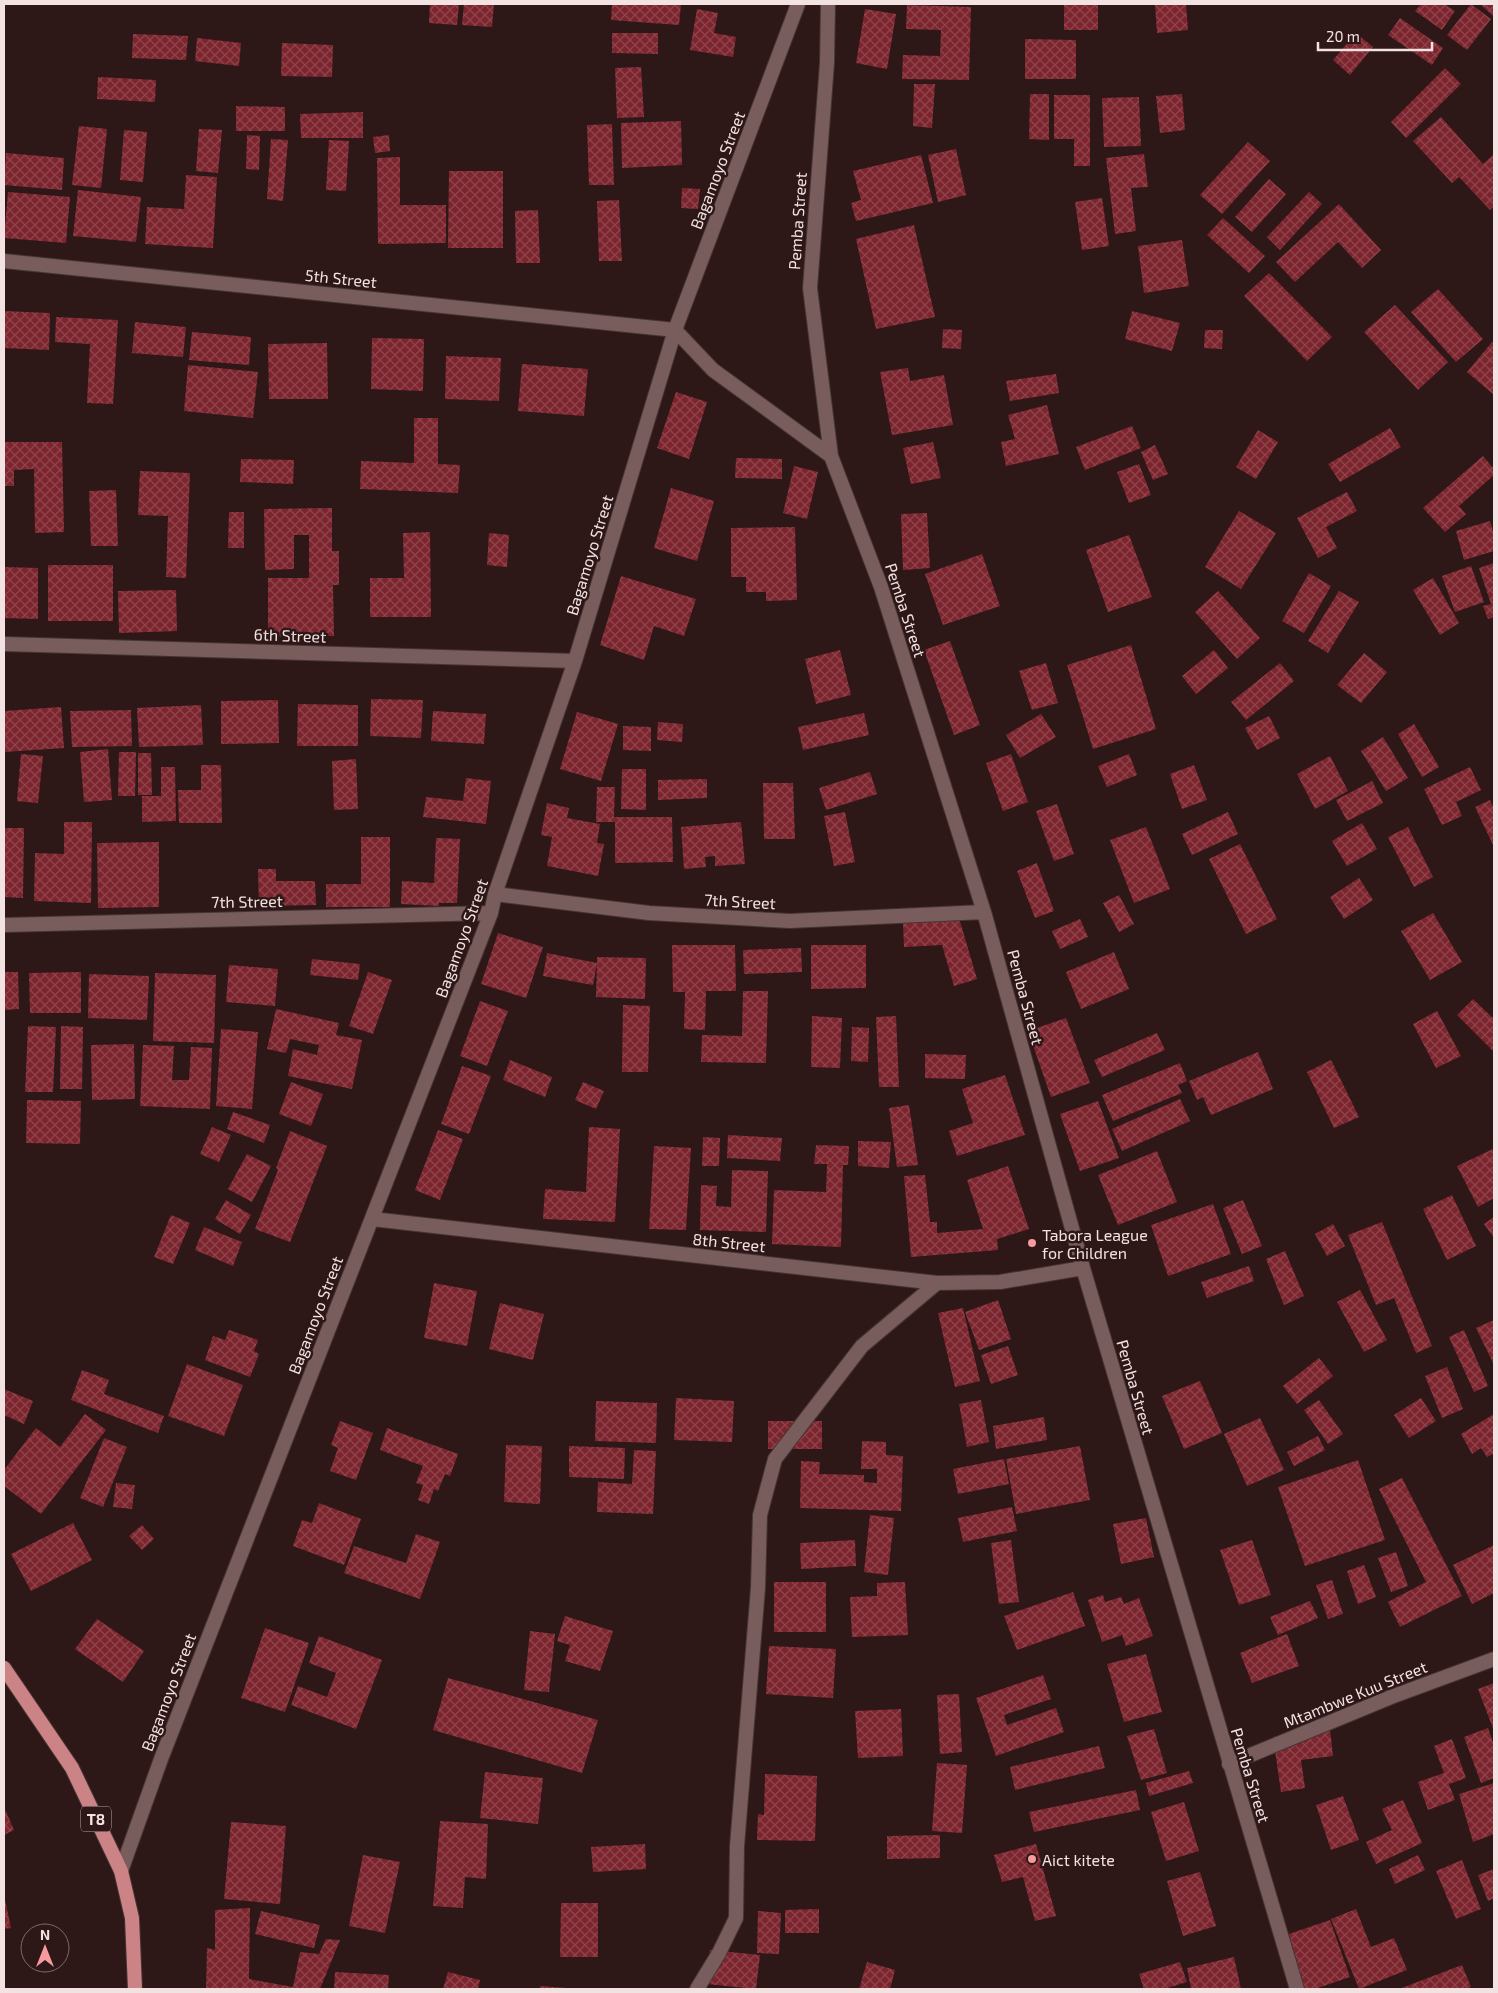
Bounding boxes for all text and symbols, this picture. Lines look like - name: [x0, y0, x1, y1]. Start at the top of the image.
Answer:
- scale bar: [1318, 20, 1432, 52]
- text: 20 m: [1326, 27, 1360, 45]
- street label: Bagamoyo Street: [686, 108, 748, 232]
- street label: Pemba Street: [784, 172, 810, 270]
- street label: 5th Street: [304, 265, 378, 291]
- street label: Bagamoyo Street: [562, 493, 616, 617]
- street label: Pemba Street: [882, 561, 930, 659]
- street label: 6th Street: [253, 624, 327, 646]
- street label: Bagamoyo Street: [431, 876, 491, 1000]
- street label: 7th Street: [704, 890, 776, 912]
- street label: 7th Street: [211, 891, 283, 911]
- street label: Pemba Street: [1004, 947, 1048, 1047]
- place label: Tabora League for Children: [1042, 1225, 1148, 1262]
- street label: 8th Street: [692, 1229, 766, 1255]
- marker: Tabora League for Children: [1026, 1237, 1038, 1249]
- street label: Bagamoyo Street: [284, 1253, 346, 1377]
- street label: Pemba Street: [1113, 1337, 1159, 1437]
- street label: Bagamoyo Street: [137, 1630, 199, 1754]
- street label: Mtambwe Kuu Street: [1281, 1657, 1429, 1731]
- street label: Pemba Street: [1228, 1725, 1274, 1825]
- road number: T8: [81, 1806, 111, 1832]
- place label: Aict kitete: [1042, 1850, 1115, 1869]
- marker: Aict kitete: [1026, 1853, 1038, 1865]
- north arrow: [20, 1923, 70, 1973]
- text: N: [40, 1926, 50, 1943]

